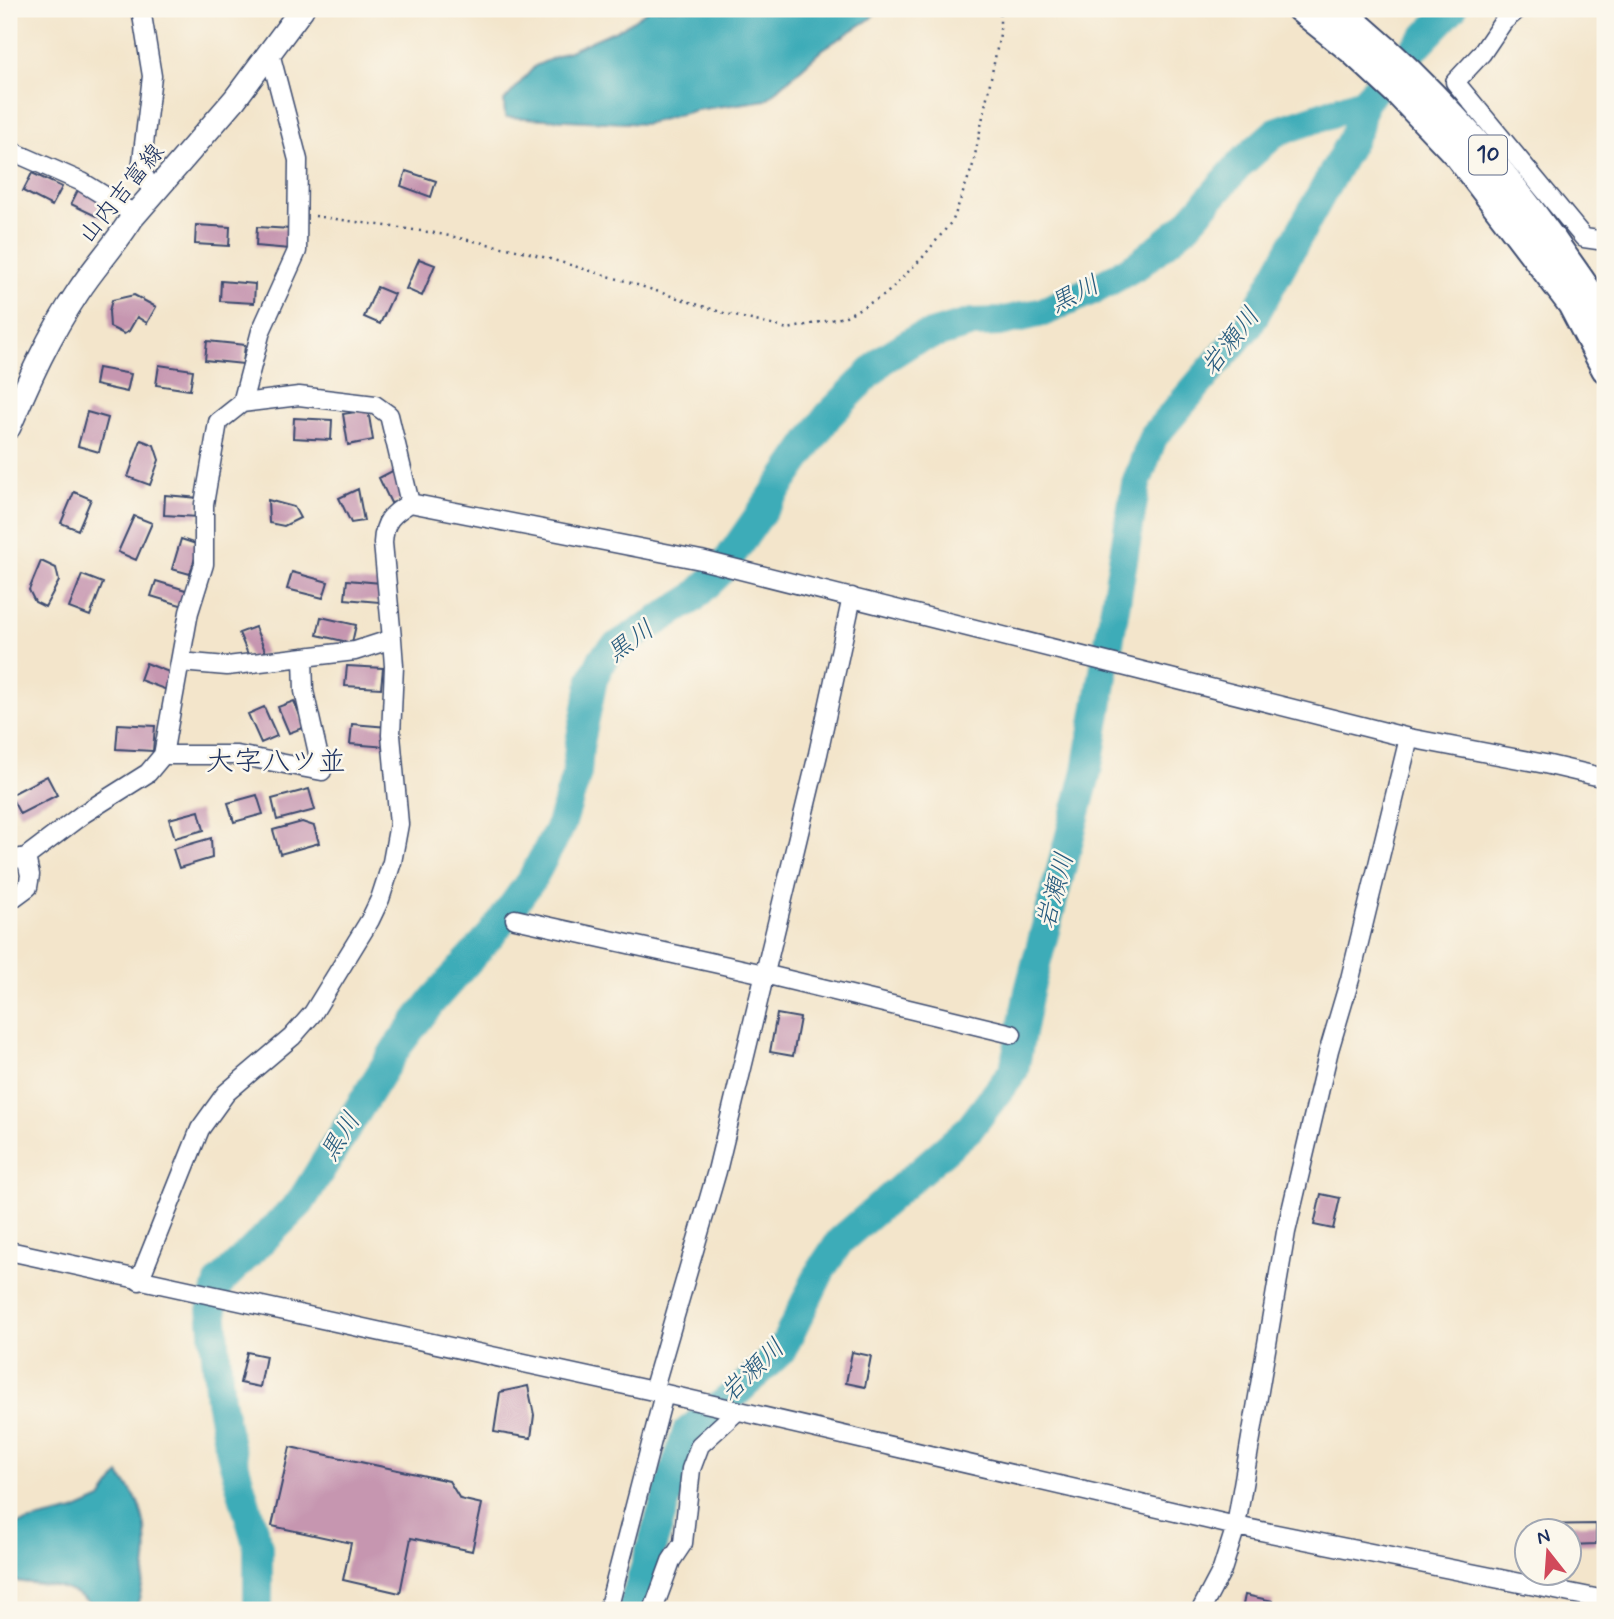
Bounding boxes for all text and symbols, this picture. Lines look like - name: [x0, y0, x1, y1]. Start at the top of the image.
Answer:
- road number: 10: [1469, 136, 1507, 174]
- street label: 山内吉富線: [72, 138, 172, 250]
- water label: 黒川: [1044, 268, 1106, 322]
- water label: 岩瀬川: [1194, 301, 1268, 383]
- water label: 黒川: [600, 613, 662, 671]
- district label: 大字八ツ並: [206, 744, 346, 781]
- water label: 岩瀬川: [1029, 849, 1083, 933]
- water label: 黒川: [313, 1106, 369, 1168]
- water label: 岩瀬川: [713, 1332, 793, 1410]
- north arrow: [1512, 1518, 1582, 1588]
- text: N: [1534, 1523, 1553, 1551]

